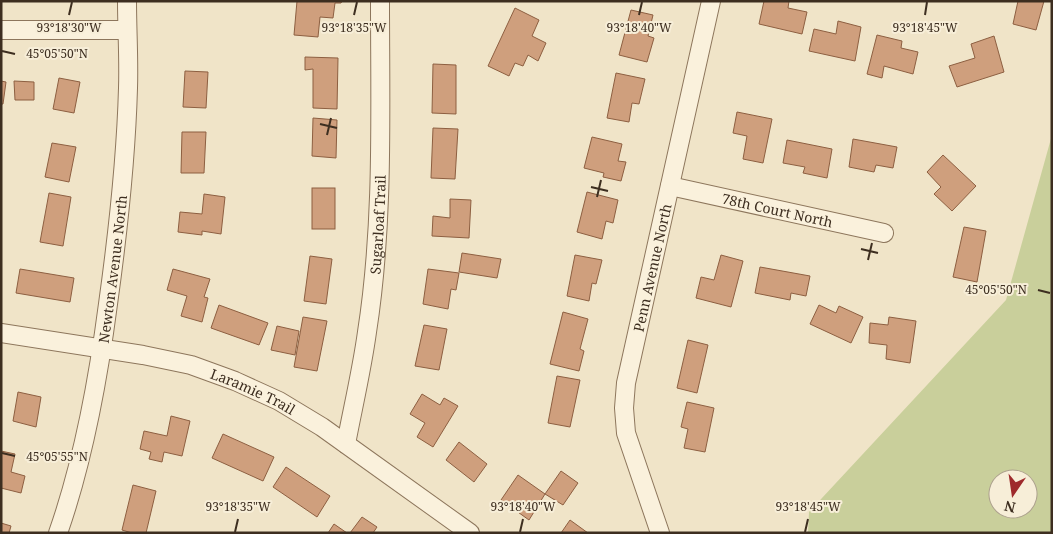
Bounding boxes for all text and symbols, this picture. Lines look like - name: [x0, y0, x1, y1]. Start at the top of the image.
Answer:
- text: 93°18'30"W: [36, 19, 102, 36]
- text: 93°18'35"W: [321, 19, 387, 36]
- text: 93°18'40"W: [606, 19, 672, 36]
- text: 93°18'45"W: [892, 19, 958, 36]
- text: 45°05'50"N: [26, 45, 88, 62]
- street label: Sugarloaf Trail: [365, 174, 389, 275]
- street label: 78th Court North: [720, 188, 835, 231]
- street label: Newton Avenue North: [93, 194, 131, 344]
- street label: Penn Avenue North: [628, 202, 675, 333]
- text: 45°05'50"N: [965, 281, 1027, 298]
- street label: Laramie Trail: [208, 363, 300, 419]
- text: 45°05'55"N: [26, 448, 88, 465]
- north arrow: [988, 469, 1038, 519]
- text: N: [1002, 497, 1017, 518]
- text: 93°18'35"W: [205, 498, 271, 515]
- text: 93°18'40"W: [490, 498, 556, 515]
- text: 93°18'45"W: [775, 498, 841, 515]

